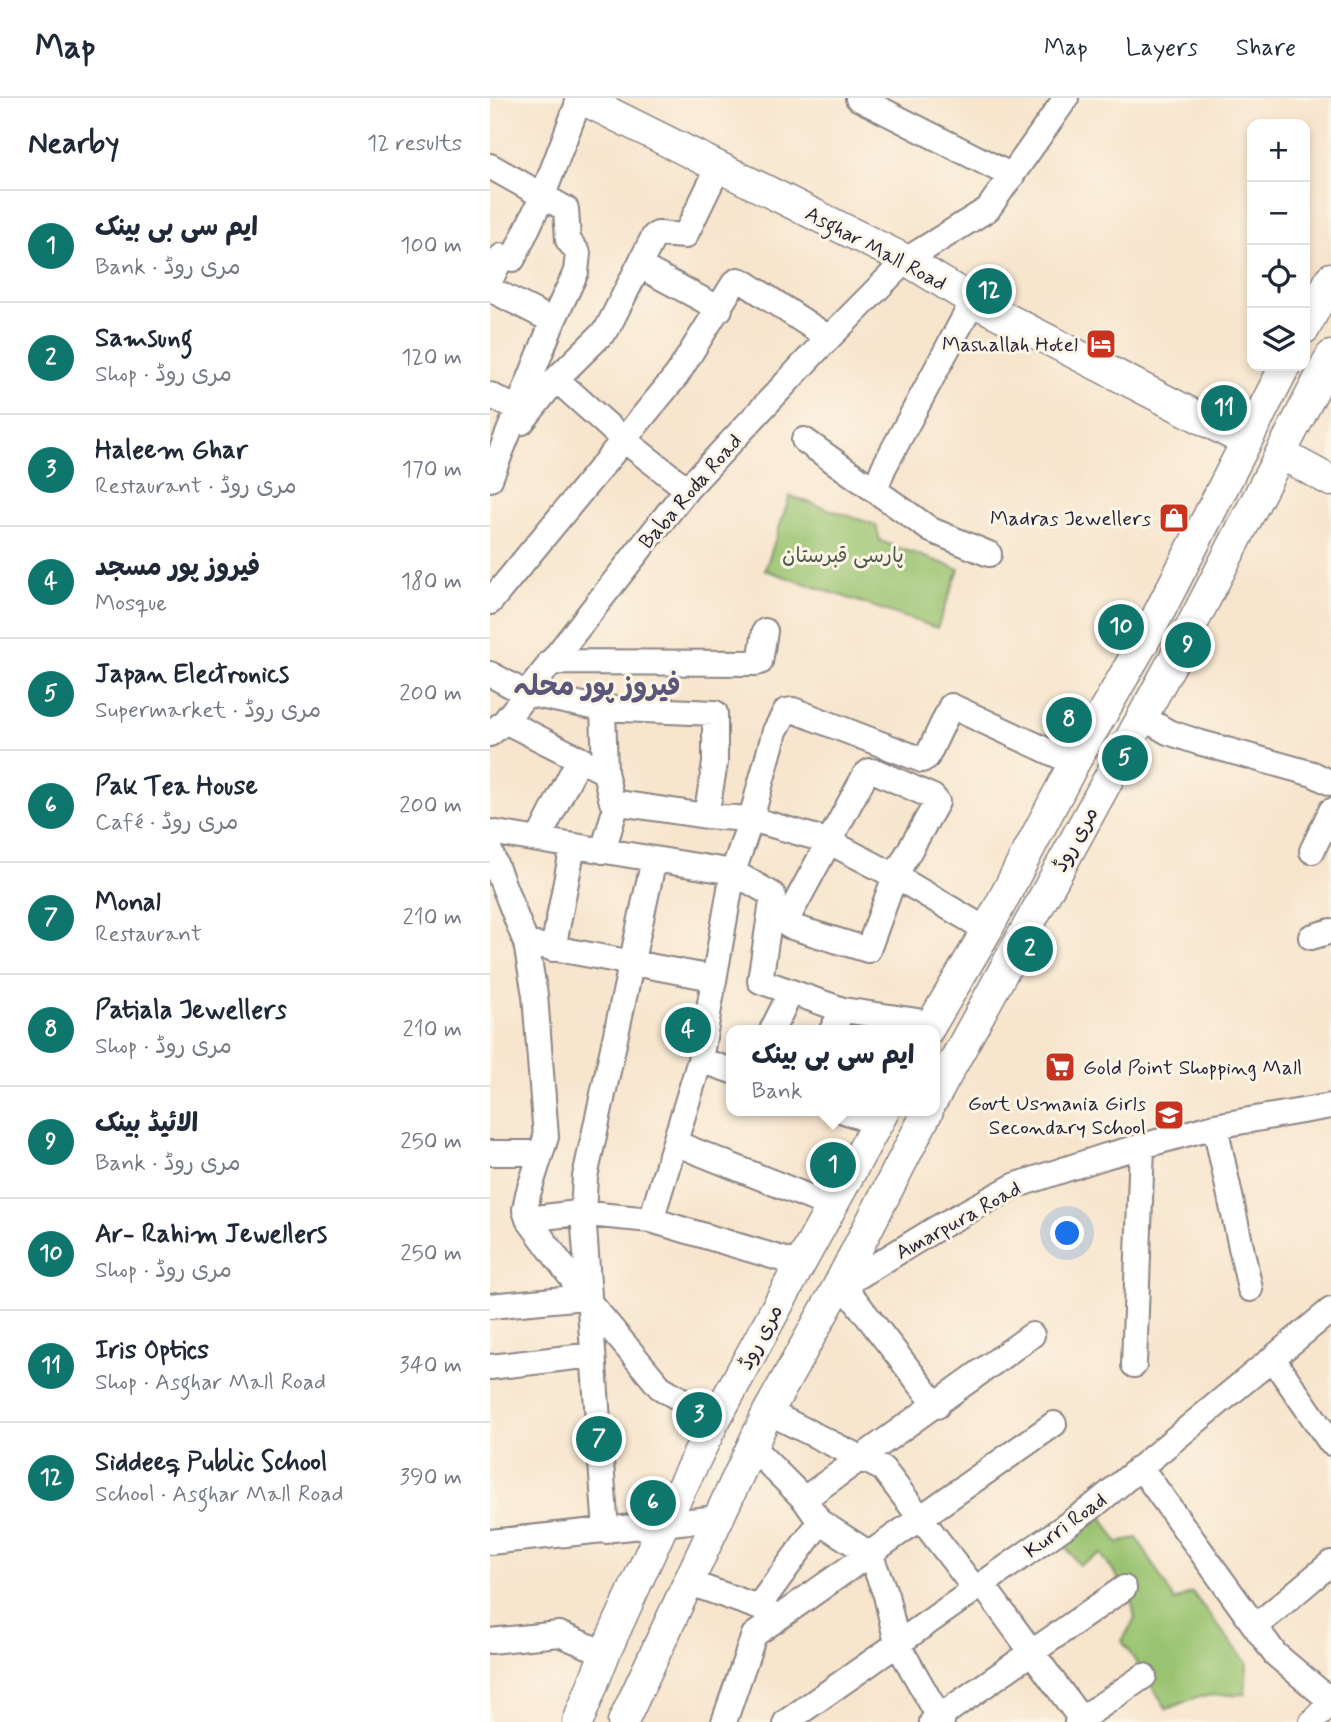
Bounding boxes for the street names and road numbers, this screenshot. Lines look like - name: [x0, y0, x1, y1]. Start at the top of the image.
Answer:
- street label: Asghar Mall Road: [799, 200, 951, 300]
- street label: Baba Roda Road: [633, 428, 749, 555]
- street label: مری روڈ: [1047, 802, 1105, 877]
- street label: Amarpura Road: [891, 1175, 1026, 1267]
- street label: مری روڈ: [732, 1300, 790, 1375]
- street label: Kurri Road: [1019, 1486, 1113, 1565]

